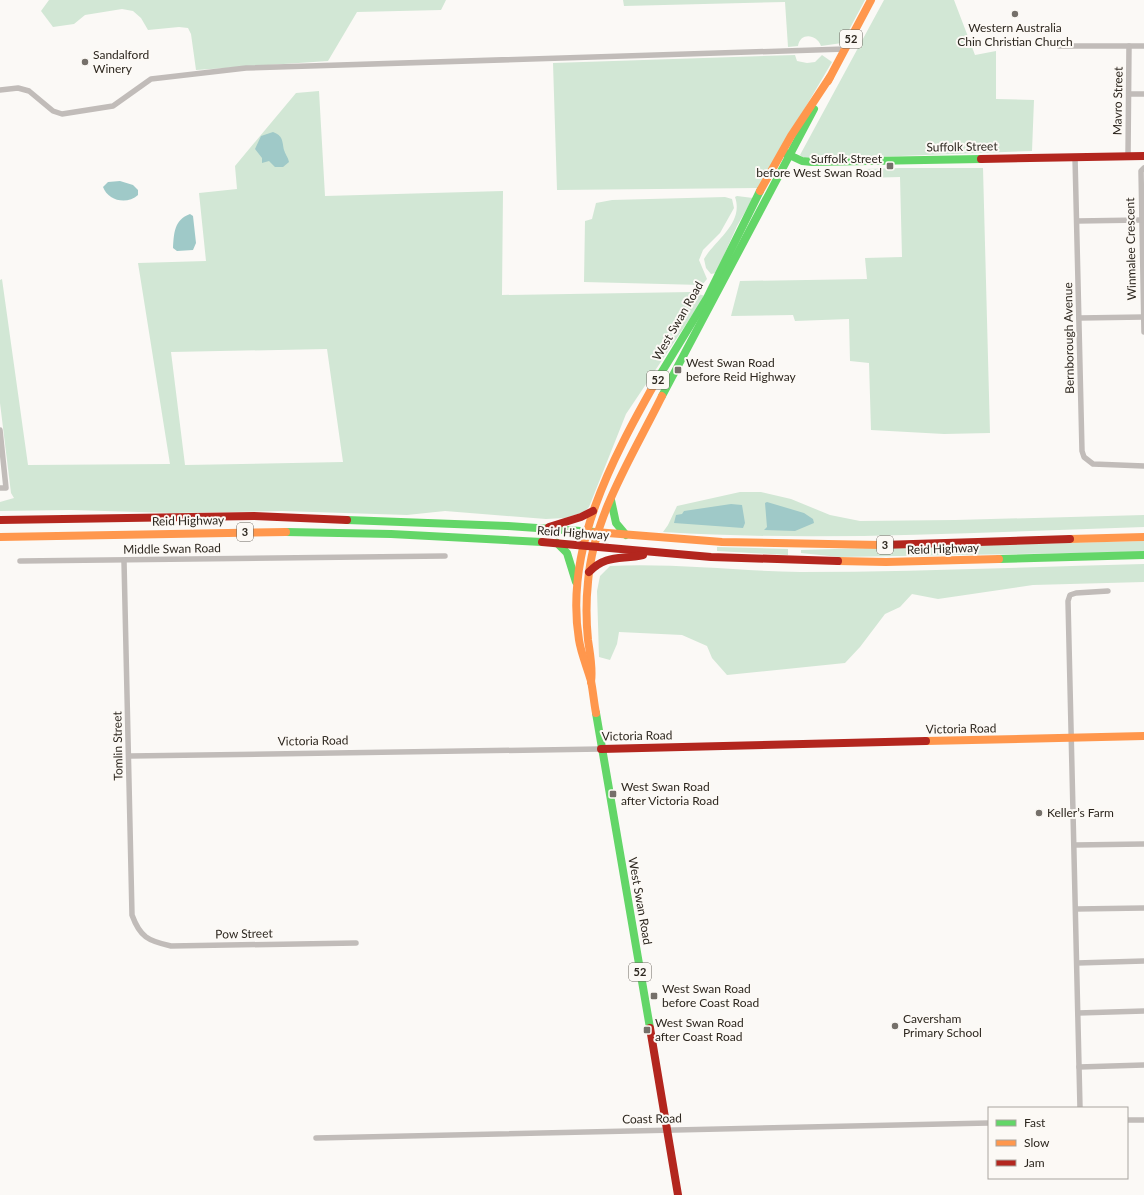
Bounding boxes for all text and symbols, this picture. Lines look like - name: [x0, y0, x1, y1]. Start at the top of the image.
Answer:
- marker: Western Australia Chin Christian Church: [1010, 9, 1020, 19]
- place label: Western Australia Chin Christian Church: [957, 20, 1073, 49]
- road number: 52: [840, 30, 862, 48]
- place label: Sandalford Winery: [93, 47, 149, 76]
- marker: Sandalford Winery: [80, 57, 90, 67]
- street label: Mavro Street: [1109, 66, 1126, 135]
- street label: Suffolk Street: [926, 138, 998, 155]
- place label: Suffolk Street before West Swan Road: [756, 151, 883, 180]
- marker: Suffolk Street before West Swan Road: [885, 161, 895, 171]
- street label: Winmalee Crescent: [1122, 197, 1139, 301]
- street label: West Swan Road: [649, 279, 706, 363]
- street label: Bernborough Avenue: [1060, 282, 1077, 394]
- place label: West Swan Road before Reid Highway: [686, 355, 797, 384]
- marker: West Swan Road before Reid Highway: [673, 365, 683, 375]
- road number: 52: [647, 371, 669, 389]
- street label: Reid Highway: [152, 512, 225, 529]
- street label: Reid Highway: [536, 522, 610, 543]
- road number: 3: [237, 523, 253, 541]
- road number: 3: [877, 536, 893, 554]
- street label: Middle Swan Road: [123, 540, 221, 557]
- street label: Reid Highway: [907, 540, 980, 557]
- street label: Tomlin Street: [109, 711, 126, 781]
- street label: Victoria Road: [926, 720, 996, 737]
- street label: Victoria Road: [602, 727, 672, 744]
- street label: Victoria Road: [278, 732, 348, 749]
- place label: West Swan Road after Victoria Road: [621, 779, 719, 808]
- marker: West Swan Road after Victoria Road: [608, 789, 618, 799]
- place label: Keller’s Farm: [1047, 805, 1114, 820]
- marker: Keller’s Farm: [1034, 808, 1044, 818]
- street label: West Swan Road: [625, 856, 656, 946]
- street label: Pow Street: [215, 925, 274, 942]
- road number: 52: [629, 963, 651, 981]
- place label: West Swan Road before Coast Road: [662, 981, 759, 1010]
- marker: West Swan Road before Coast Road: [649, 991, 659, 1001]
- place label: Caversham Primary School: [903, 1011, 982, 1040]
- place label: West Swan Road after Coast Road: [655, 1015, 744, 1044]
- marker: Caversham Primary School: [890, 1021, 900, 1031]
- marker: West Swan Road after Coast Road: [642, 1025, 652, 1035]
- legend: [988, 1107, 1128, 1179]
- street label: Coast Road: [622, 1110, 682, 1127]
- text: Fast: [1024, 1115, 1046, 1130]
- text: Slow: [1024, 1135, 1050, 1150]
- text: Jam: [1024, 1155, 1045, 1170]

